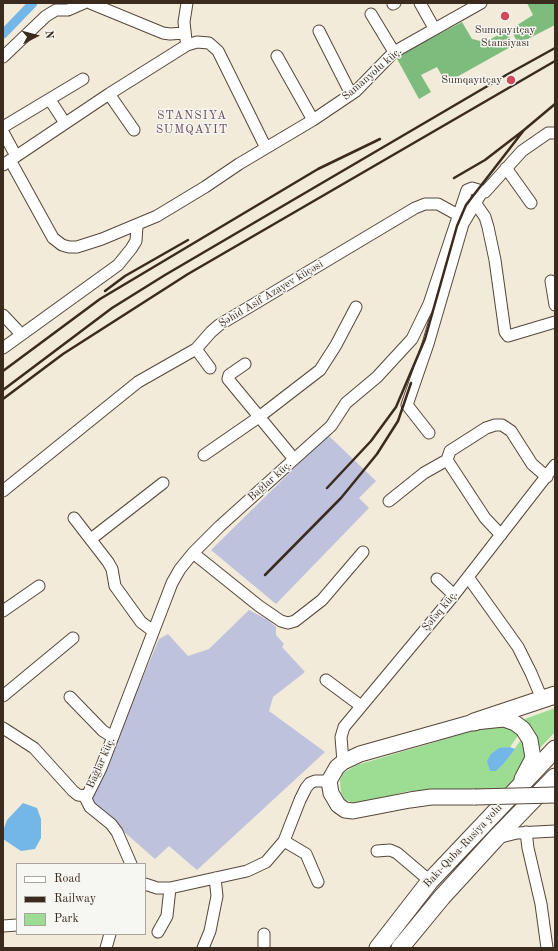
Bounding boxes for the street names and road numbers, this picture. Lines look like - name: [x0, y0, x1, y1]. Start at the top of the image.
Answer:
- street label: Samanyolu küç.: [340, 45, 404, 103]
- street label: Şəhid Asif Azayev küçəsi: [216, 258, 326, 330]
- street label: Bağlar küç.: [245, 458, 295, 504]
- street label: Şəfəq küç.: [419, 588, 461, 634]
- street label: Bağlar küç.: [84, 735, 118, 791]
- street label: Bakı-Quba-Rusiya yolu: [421, 801, 505, 891]

